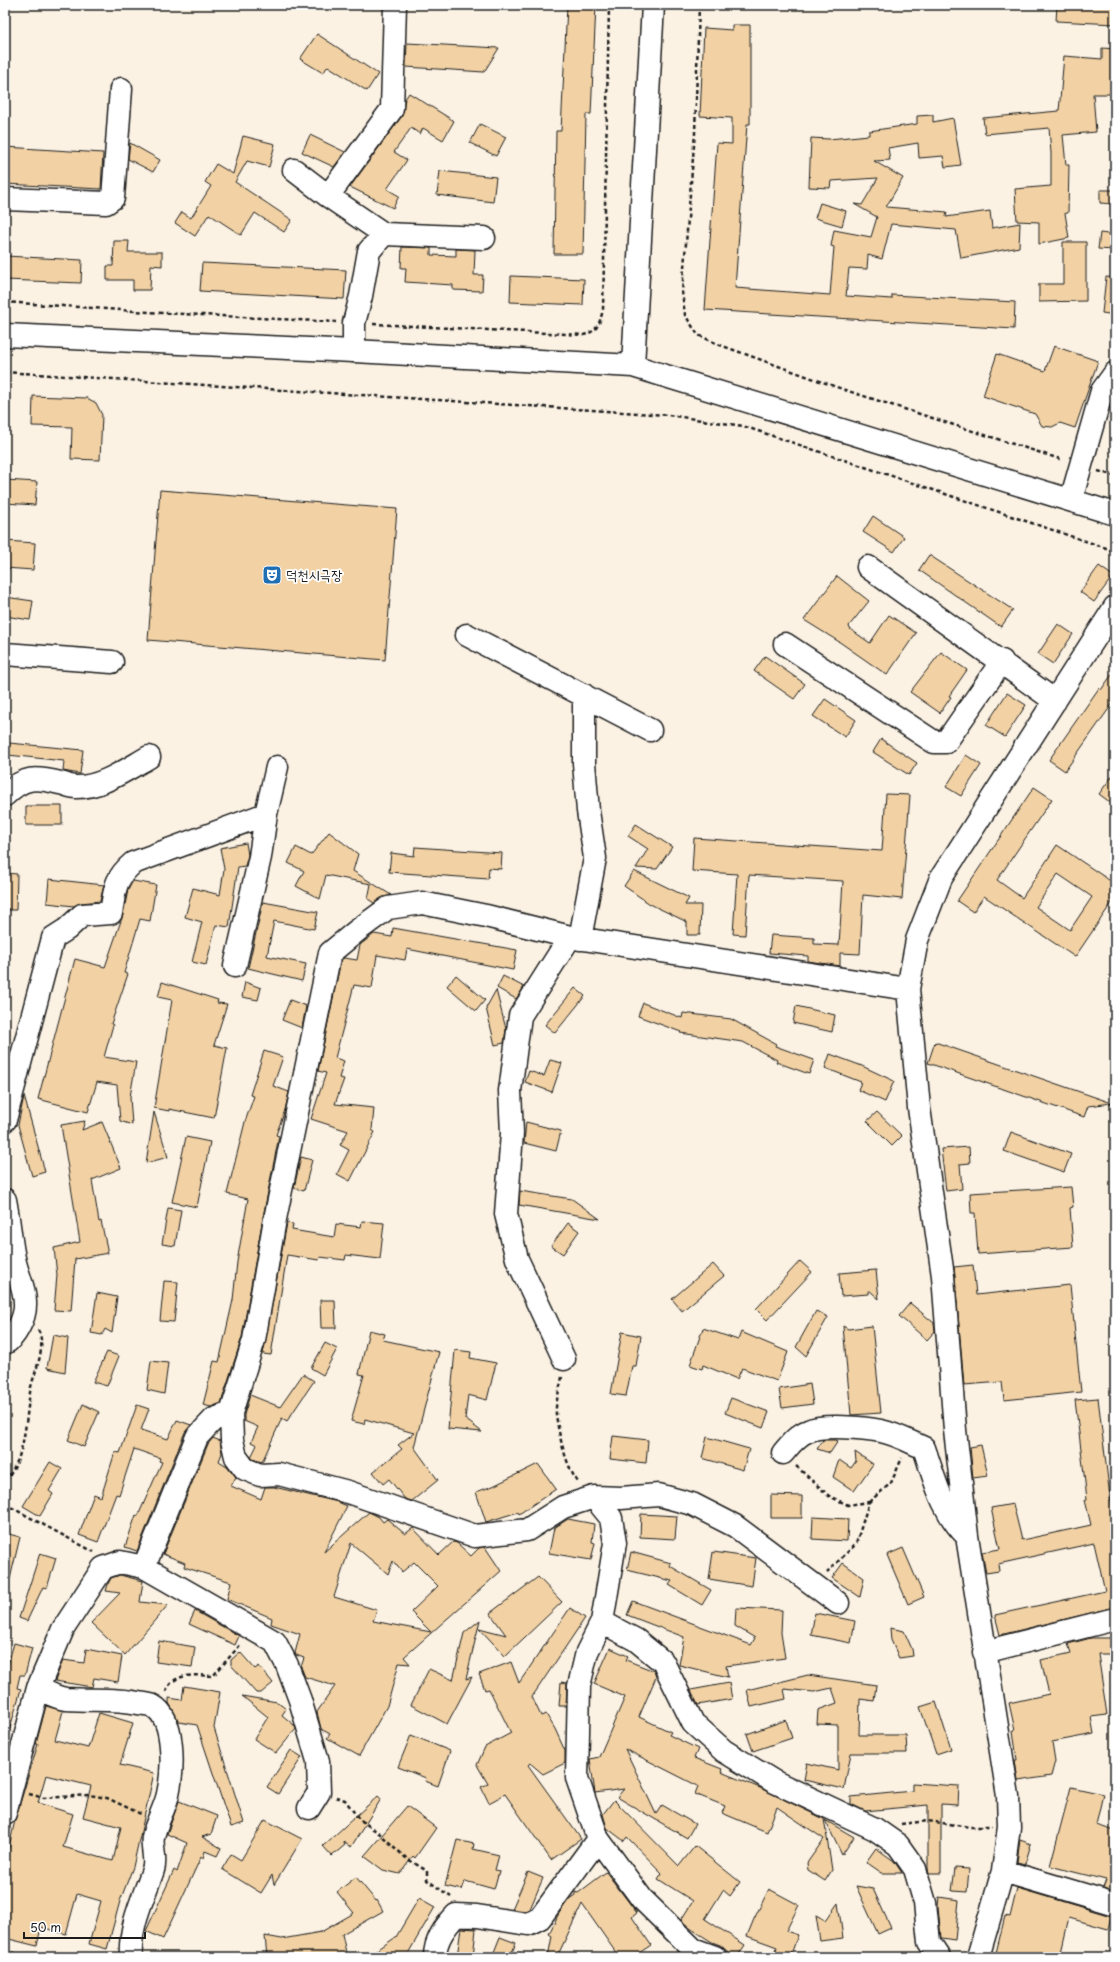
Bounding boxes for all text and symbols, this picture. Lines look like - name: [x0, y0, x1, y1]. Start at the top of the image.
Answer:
- theatre icon: 덕천시극장: [261, 564, 283, 586]
- place label: 덕천시극장: [286, 564, 343, 585]
- scale bar: [24, 1914, 145, 1940]
- text: 50 m: [30, 1918, 61, 1936]

